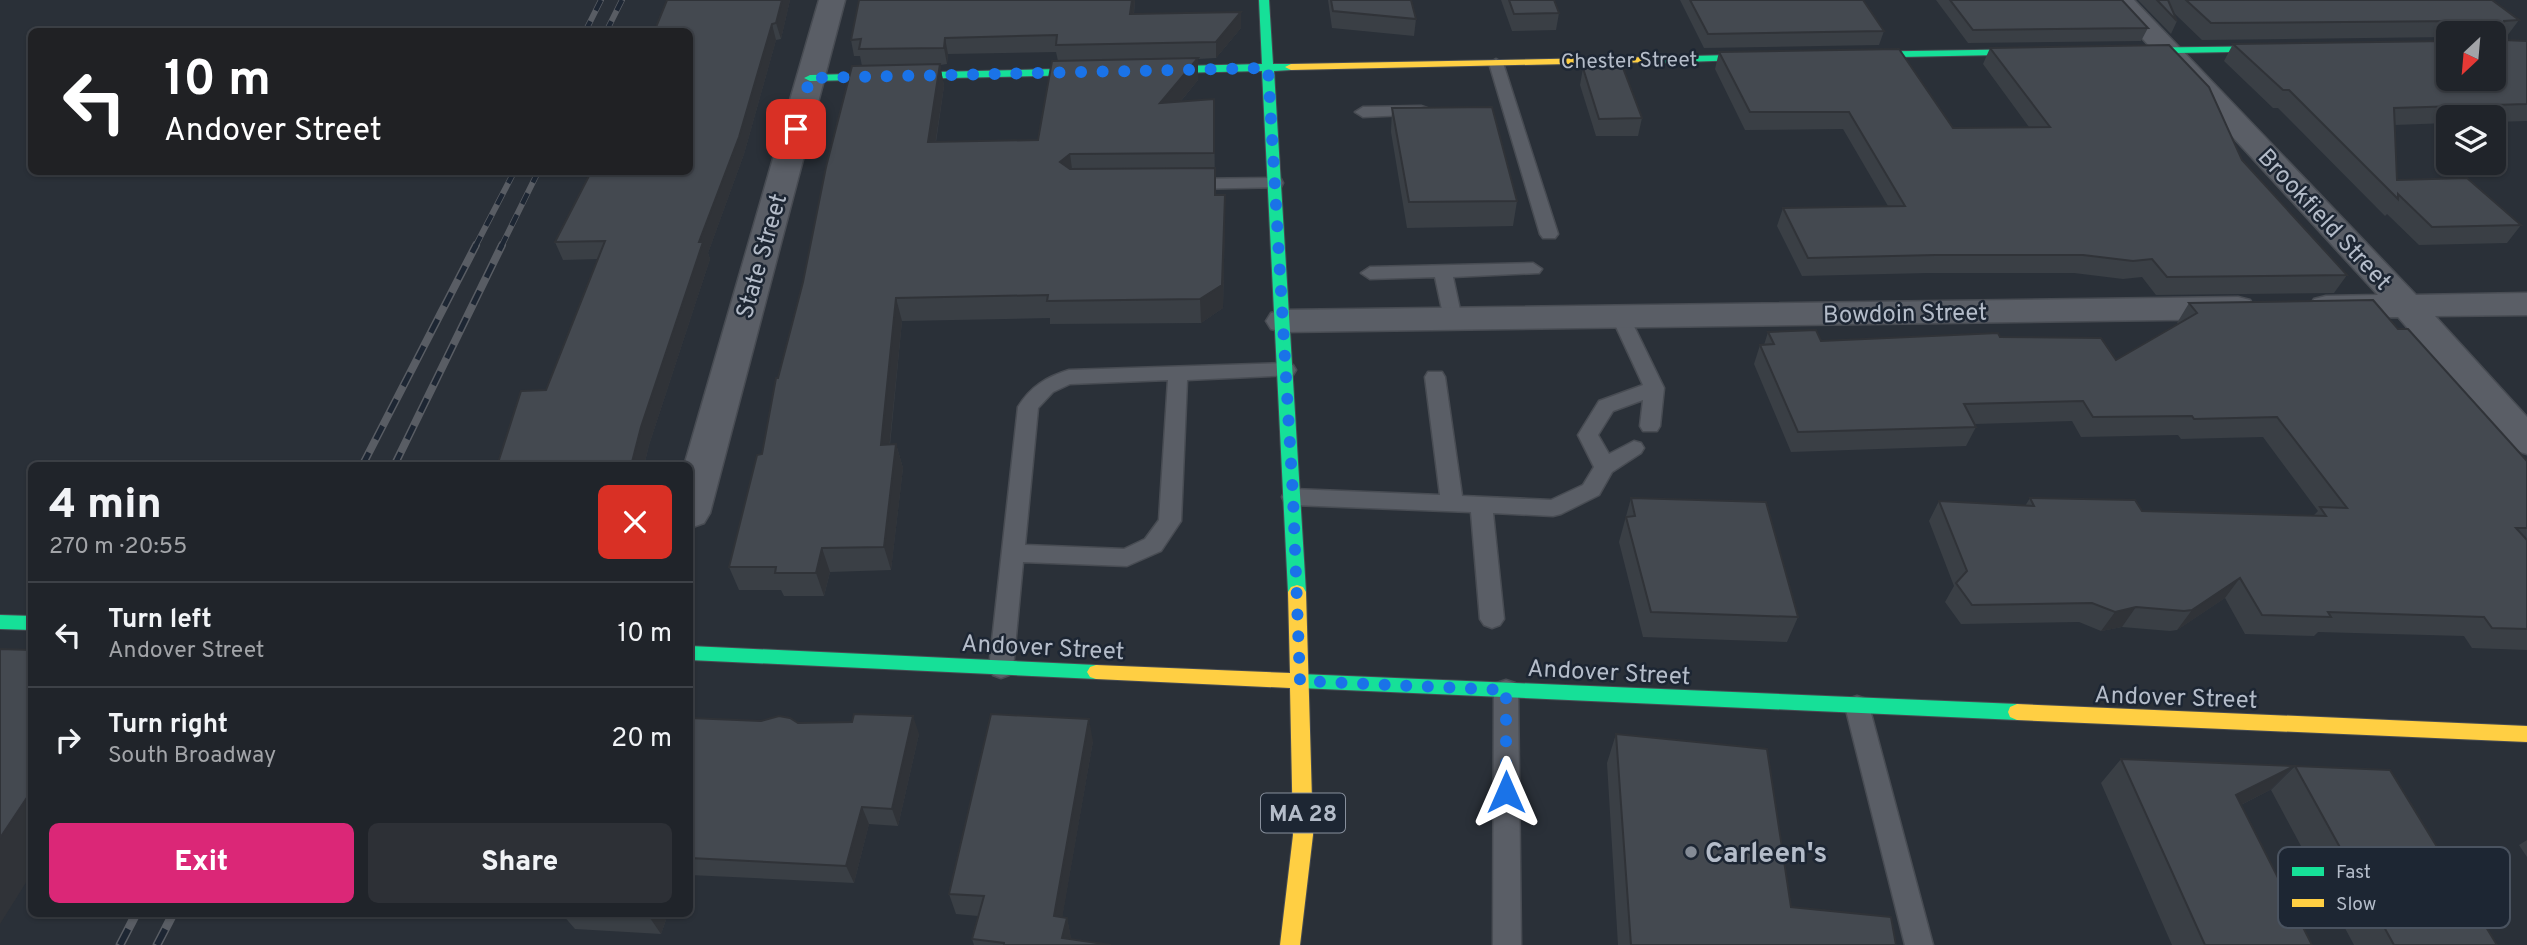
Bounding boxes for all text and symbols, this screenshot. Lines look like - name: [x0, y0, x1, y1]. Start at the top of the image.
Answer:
- north arrow: [2436, 21, 2506, 91]
- map controls: [2436, 21, 2506, 175]
- street label: Chester Street: [1560, 47, 1698, 76]
- text: 10 m: [164, 51, 271, 113]
- icon: left: [49, 56, 140, 147]
- pin: [766, 99, 826, 159]
- button: layers: [2436, 105, 2506, 175]
- icon: arrive: [777, 110, 815, 148]
- text: Andover Street: [164, 112, 382, 152]
- street label: Brookfield Street: [2250, 143, 2397, 297]
- street label: State Street: [731, 191, 795, 323]
- street label: Bowdoin Street: [1823, 299, 1987, 331]
- text: 4 min: [49, 480, 162, 533]
- button: close: [598, 485, 672, 559]
- text: 270 m · 20:55: [49, 533, 187, 562]
- text: Turn left: [108, 604, 212, 637]
- icon: left: [49, 616, 87, 654]
- text: 10 m: [617, 618, 672, 651]
- street label: Andover Street: [961, 630, 1125, 668]
- text: Andover Street: [108, 637, 265, 666]
- street label: Andover Street: [1527, 655, 1691, 693]
- street label: Andover Street: [2094, 681, 2258, 717]
- text: Turn right: [108, 709, 228, 742]
- icon: right: [49, 721, 87, 759]
- text: 20 m: [611, 723, 672, 756]
- text: South Broadway: [108, 742, 276, 771]
- position arrow: [1469, 755, 1543, 829]
- road number: MA 28: [1261, 793, 1345, 832]
- button: Exit: [49, 823, 354, 903]
- button: Share: [368, 823, 672, 903]
- place label: Carleen's: [1705, 837, 1827, 873]
- marker: Carleen's: [1683, 844, 1699, 860]
- legend: [2278, 847, 2510, 928]
- text: Fast: [2336, 861, 2371, 885]
- text: Slow: [2336, 893, 2376, 917]

